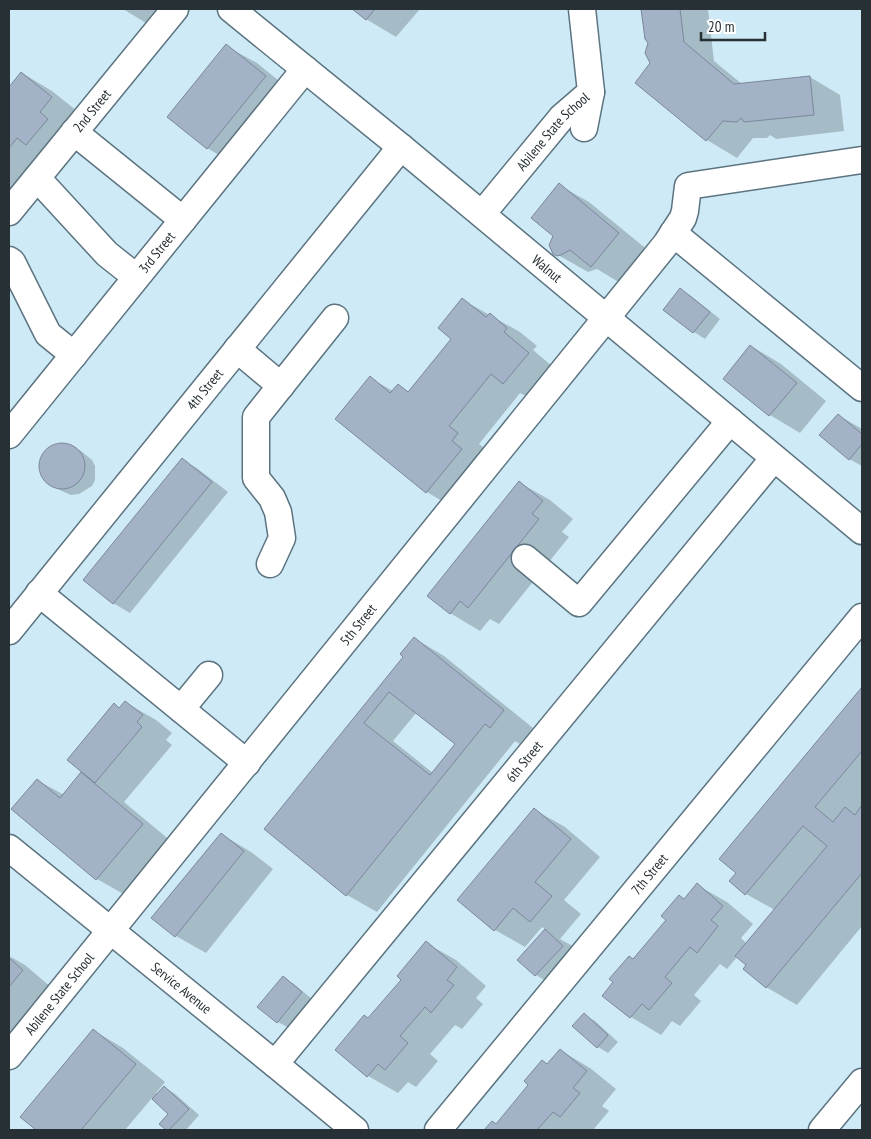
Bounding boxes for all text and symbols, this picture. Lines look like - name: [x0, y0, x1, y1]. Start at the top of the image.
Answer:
- scale bar: [701, 10, 765, 42]
- text: 20 m: [708, 17, 734, 36]
- street label: 2nd Street: [69, 85, 115, 136]
- street label: Abilene State School: [513, 88, 594, 174]
- street label: 3rd Street: [135, 228, 179, 277]
- street label: Walnut: [528, 251, 566, 286]
- street label: 4th Street: [183, 365, 227, 414]
- street label: 5th Street: [336, 600, 380, 649]
- street label: 6th Street: [502, 737, 547, 786]
- street label: 7th Street: [627, 850, 672, 898]
- street label: Abilene State School: [21, 949, 98, 1038]
- street label: Service Avenue: [147, 958, 215, 1018]

